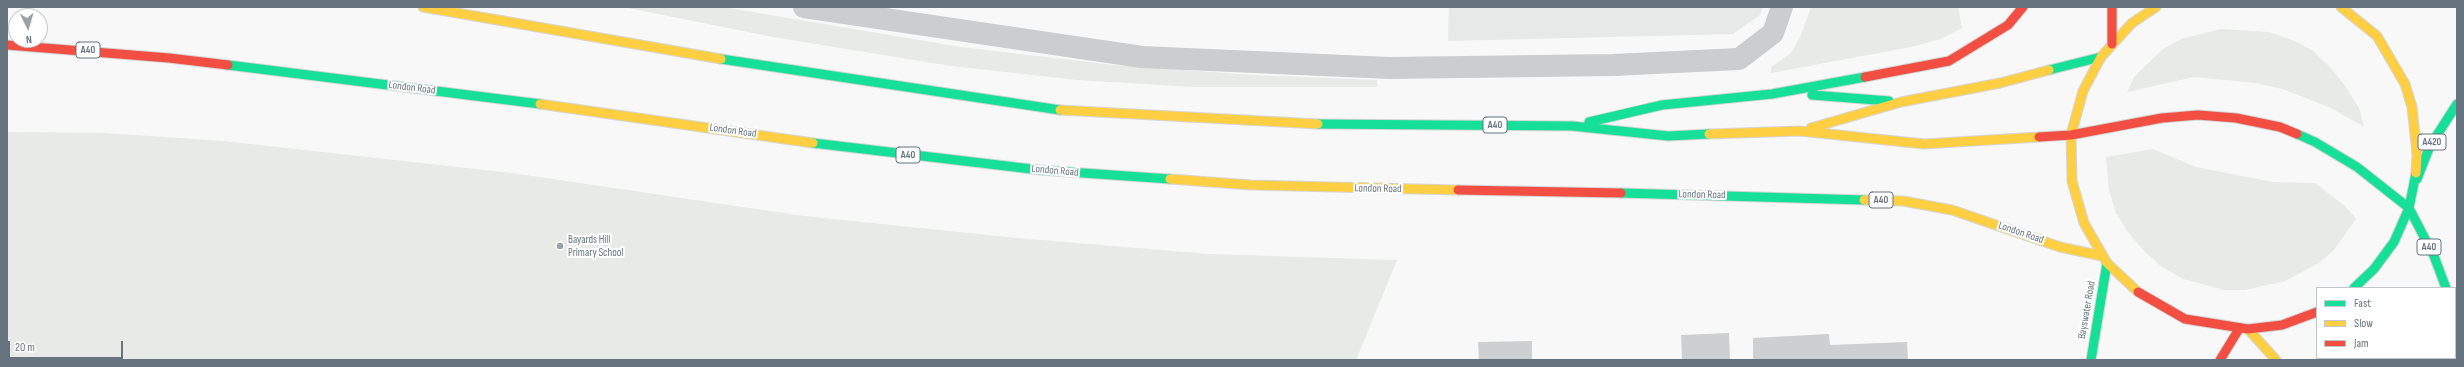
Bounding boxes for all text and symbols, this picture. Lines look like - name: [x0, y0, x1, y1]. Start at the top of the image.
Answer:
- north arrow: [8, 8, 48, 48]
- text: N: [26, 33, 32, 46]
- road number: A40: [76, 42, 100, 58]
- street label: London Road: [388, 79, 436, 97]
- road number: A40: [1483, 117, 1507, 133]
- street label: London Road: [709, 121, 757, 141]
- road number: A420: [2418, 134, 2446, 150]
- road number: A40: [896, 147, 920, 163]
- street label: London Road: [1031, 162, 1079, 180]
- street label: London Road: [1354, 182, 1402, 196]
- street label: London Road: [1678, 188, 1726, 202]
- road number: A40: [1869, 192, 1893, 208]
- street label: London Road: [1997, 219, 2045, 247]
- place label: Bayards Hill Primary School: [568, 233, 623, 259]
- road number: A40: [2417, 239, 2441, 255]
- marker: Bayards Hill Primary School: [555, 241, 565, 251]
- street label: Bayswater Road: [2075, 280, 2099, 340]
- legend: [2316, 287, 2456, 359]
- text: Fast: [2354, 296, 2371, 311]
- text: Slow: [2354, 316, 2373, 331]
- scale bar: [10, 333, 125, 359]
- text: Jam: [2354, 336, 2369, 351]
- text: 20 m: [15, 340, 35, 355]

